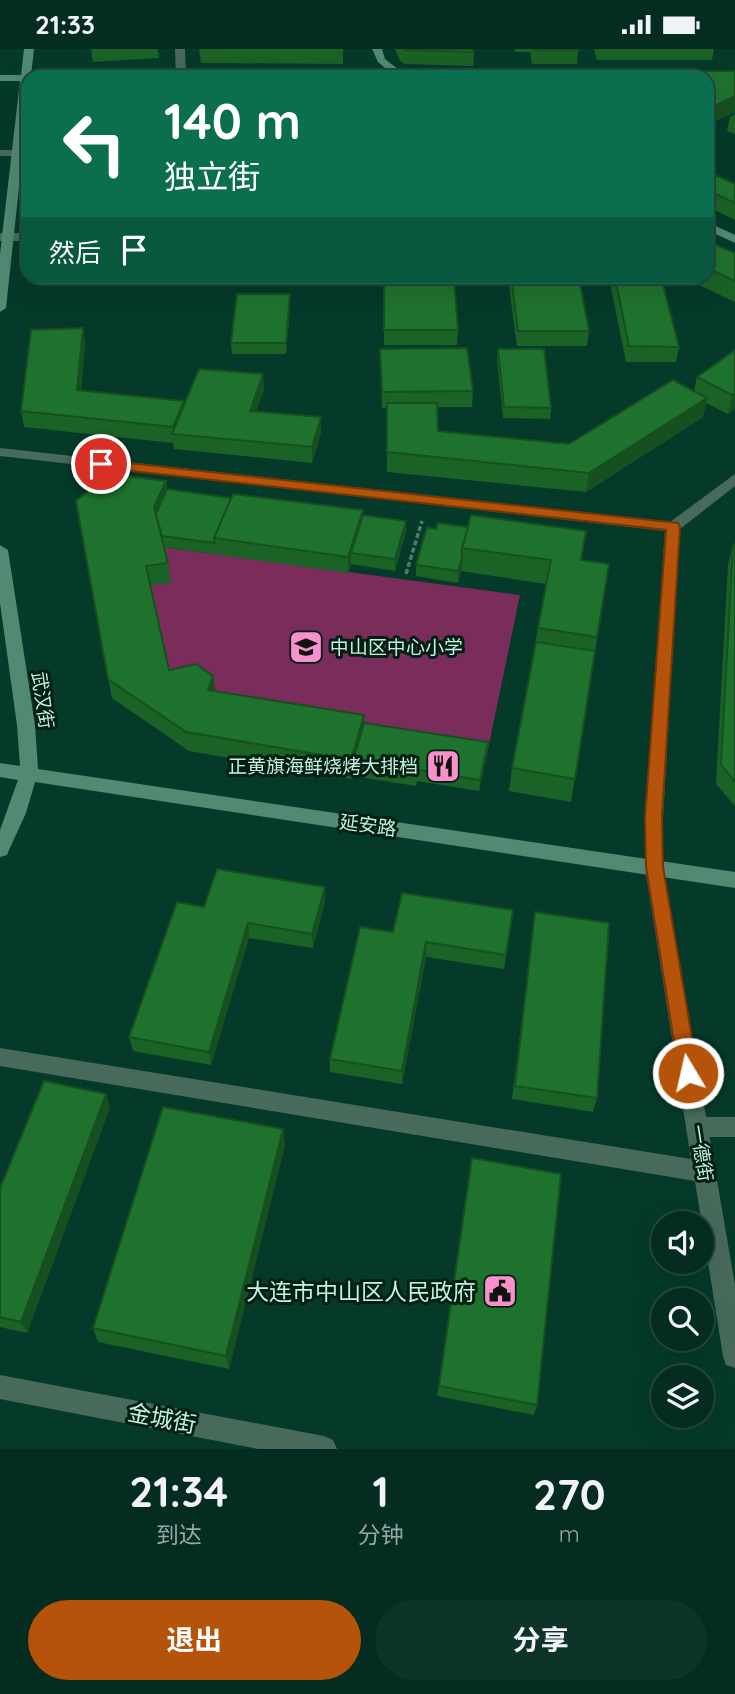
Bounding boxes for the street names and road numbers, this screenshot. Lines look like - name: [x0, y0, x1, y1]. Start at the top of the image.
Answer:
- street label: 武汉街: [27, 670, 59, 730]
- street label: 延安路: [338, 809, 398, 841]
- street label: 一德街: [686, 1123, 718, 1183]
- street label: 金城街: [125, 1397, 199, 1439]

